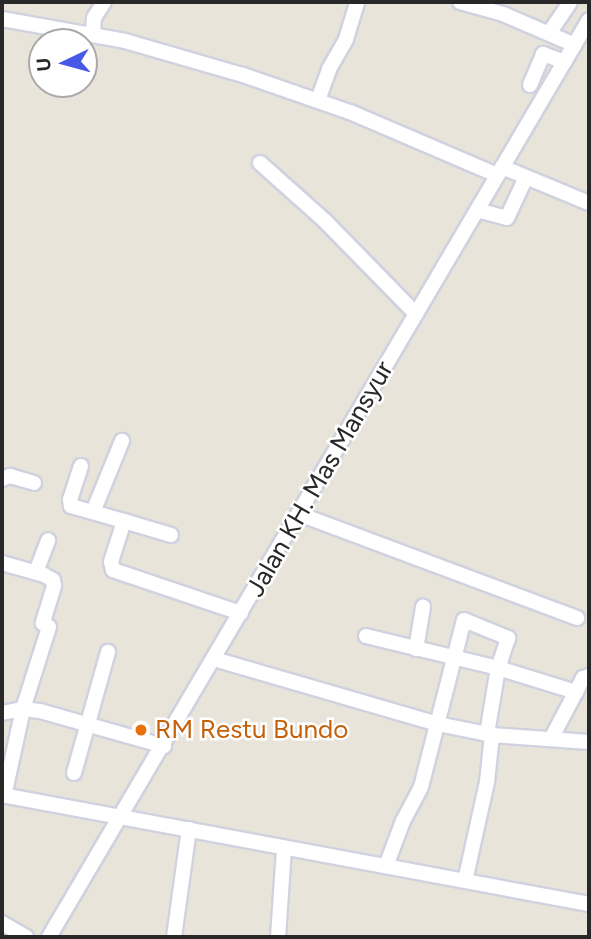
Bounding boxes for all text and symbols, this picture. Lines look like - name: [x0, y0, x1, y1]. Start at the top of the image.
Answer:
- north arrow: [28, 28, 98, 98]
- text: U: [32, 57, 56, 72]
- street label: Jalan KH. Mas Mansyur: [240, 356, 400, 602]
- place label: RM Restu Bundo: [155, 714, 348, 746]
- marker: RM Restu Bundo: [133, 722, 149, 738]

